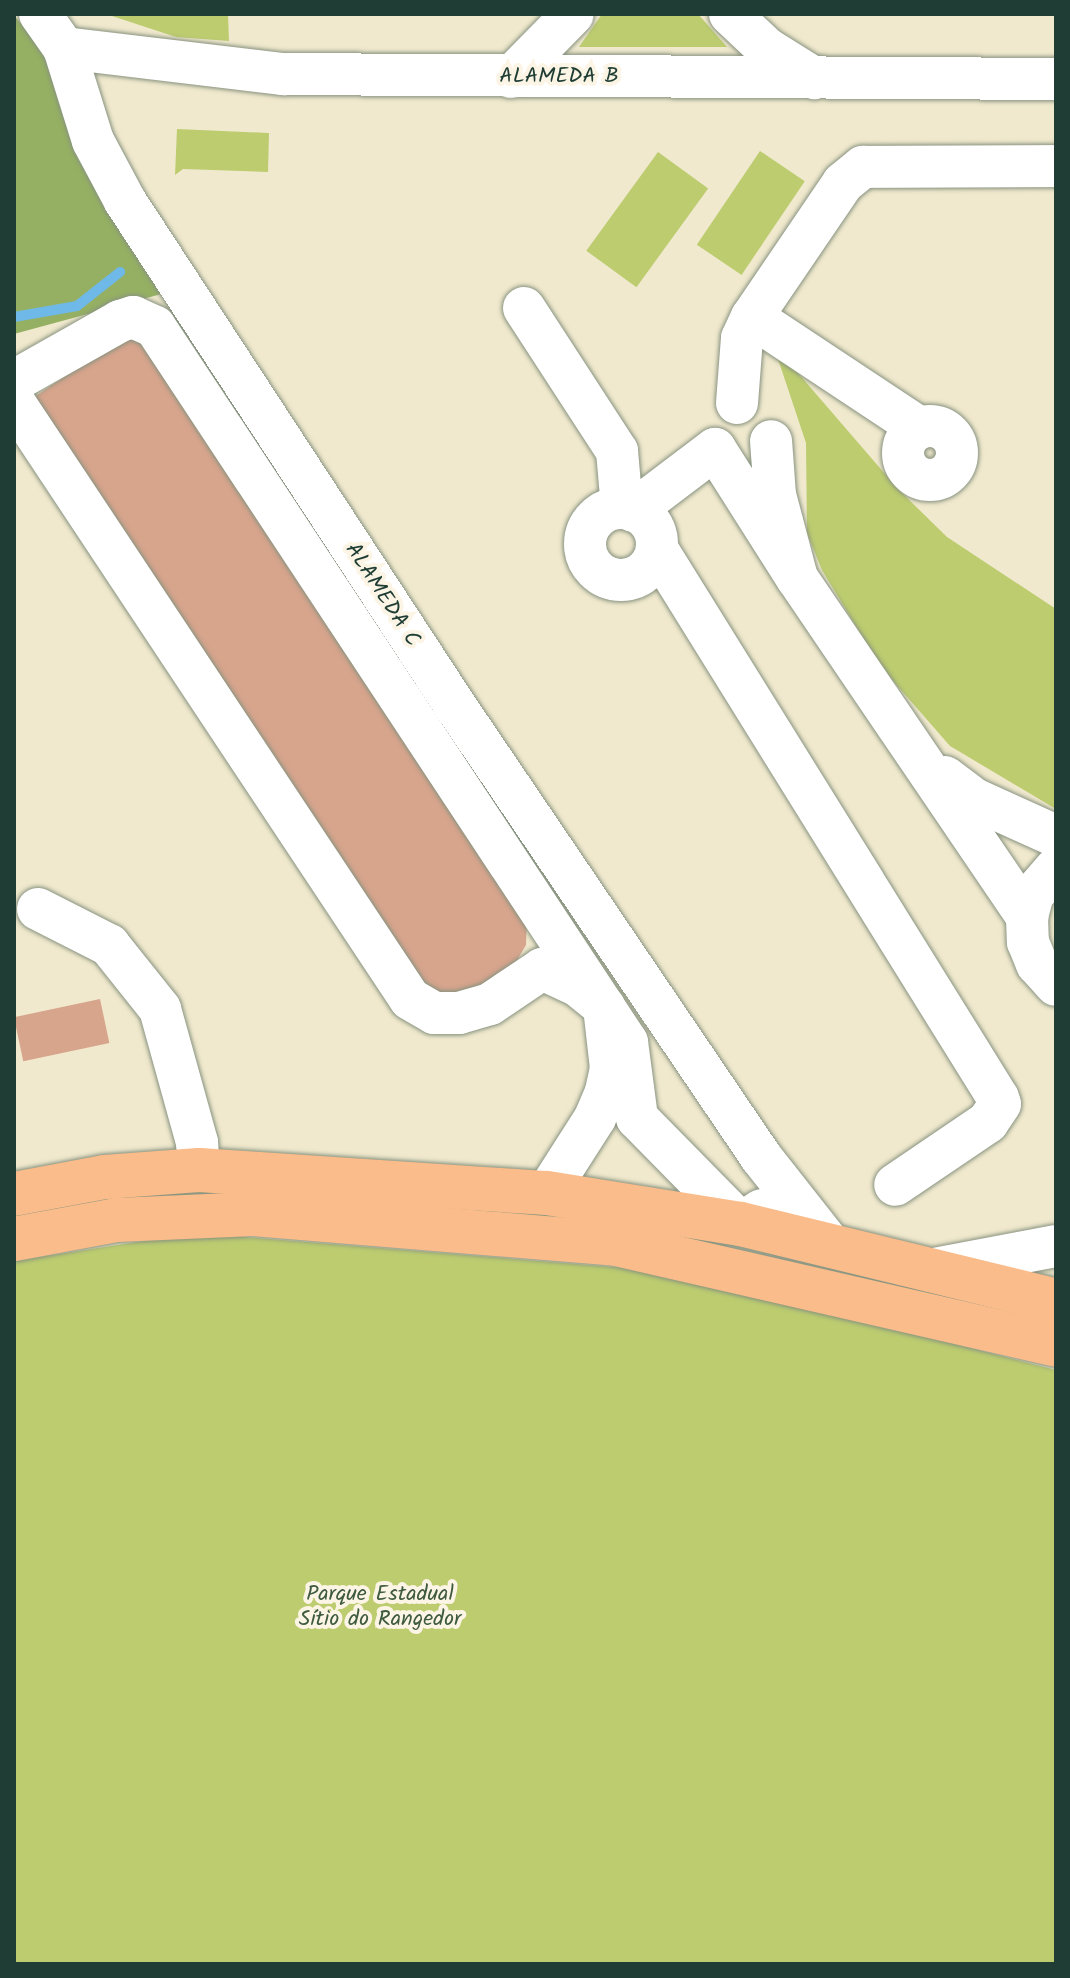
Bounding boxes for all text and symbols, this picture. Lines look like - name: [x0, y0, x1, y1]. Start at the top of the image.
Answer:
- street label: ALAMEDA B: [499, 64, 619, 90]
- street label: ALAMEDA C: [339, 538, 425, 652]
- park label: Parque Estadual Sítio do Rangedor: [299, 1581, 461, 1632]

